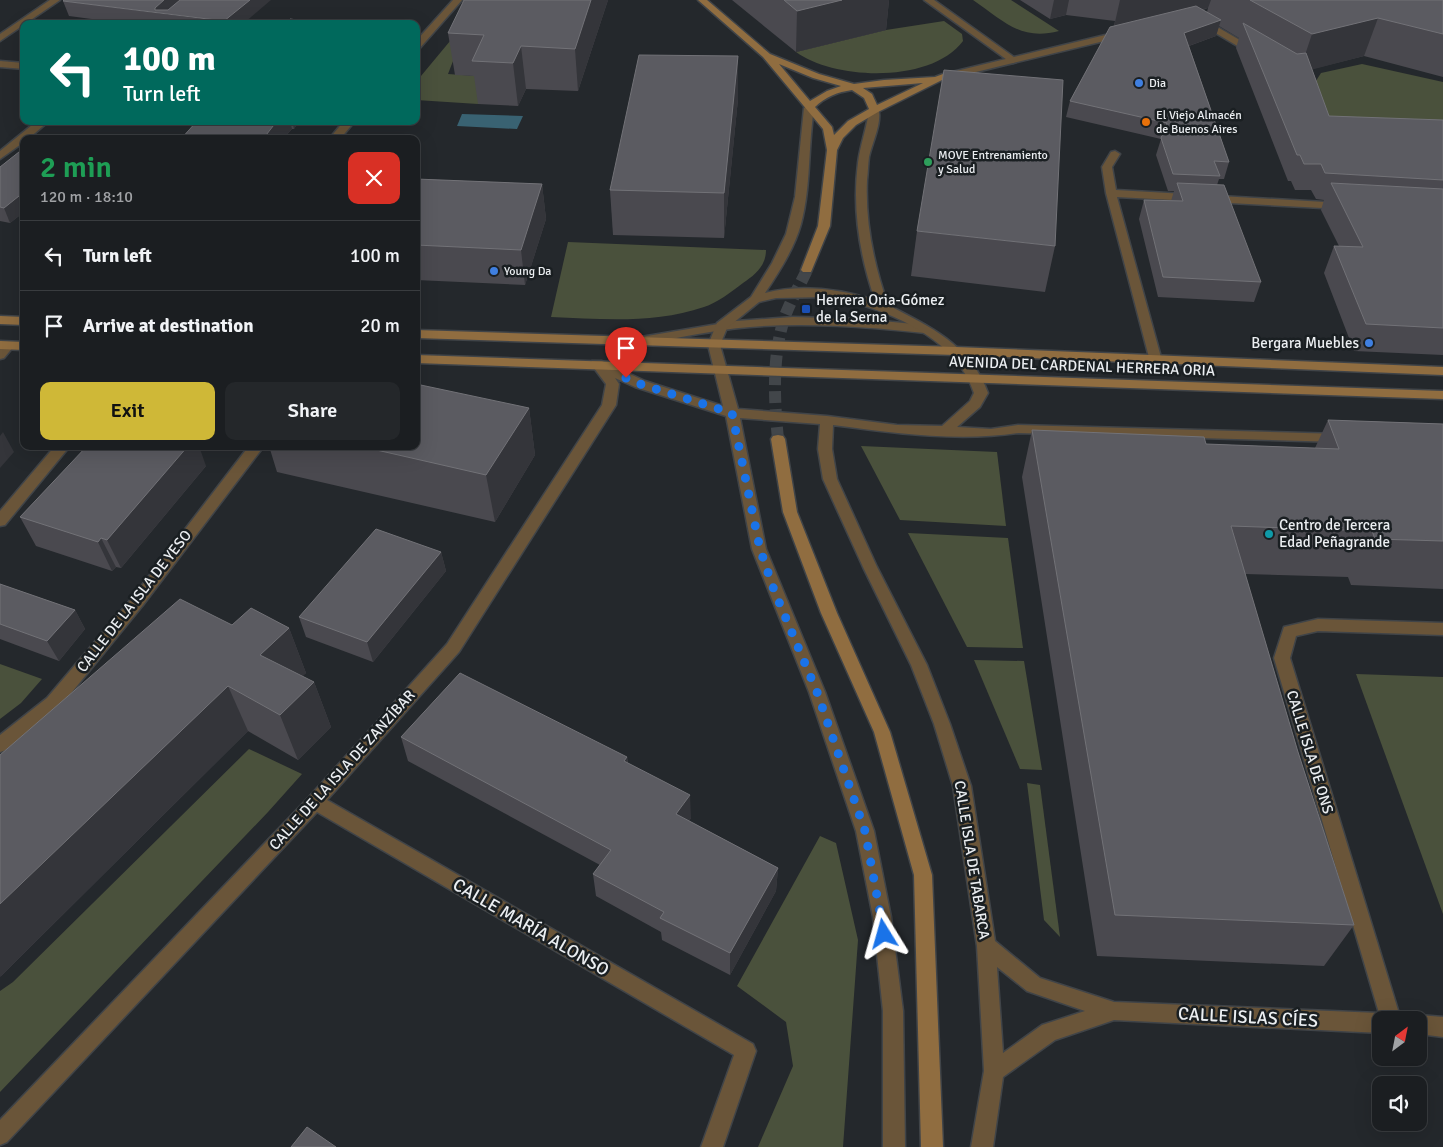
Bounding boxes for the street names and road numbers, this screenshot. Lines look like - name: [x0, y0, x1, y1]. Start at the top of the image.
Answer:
- street label: AVENIDA DEL CARDENAL HERRERA ORIA: [949, 352, 1215, 380]
- street label: CALLE DE LA ISLA DE YESO: [73, 526, 195, 676]
- street label: CALLE DE LA ISLA DE ZANZÍBAR: [265, 686, 419, 854]
- street label: CALLE ISLA DE ONS: [1283, 688, 1337, 816]
- street label: CALLE ISLA DE TABARCA: [951, 779, 993, 941]
- street label: CALLE MARÍA ALONSO: [449, 873, 613, 981]
- street label: CALLE ISLAS CÍES: [1177, 1002, 1319, 1032]

